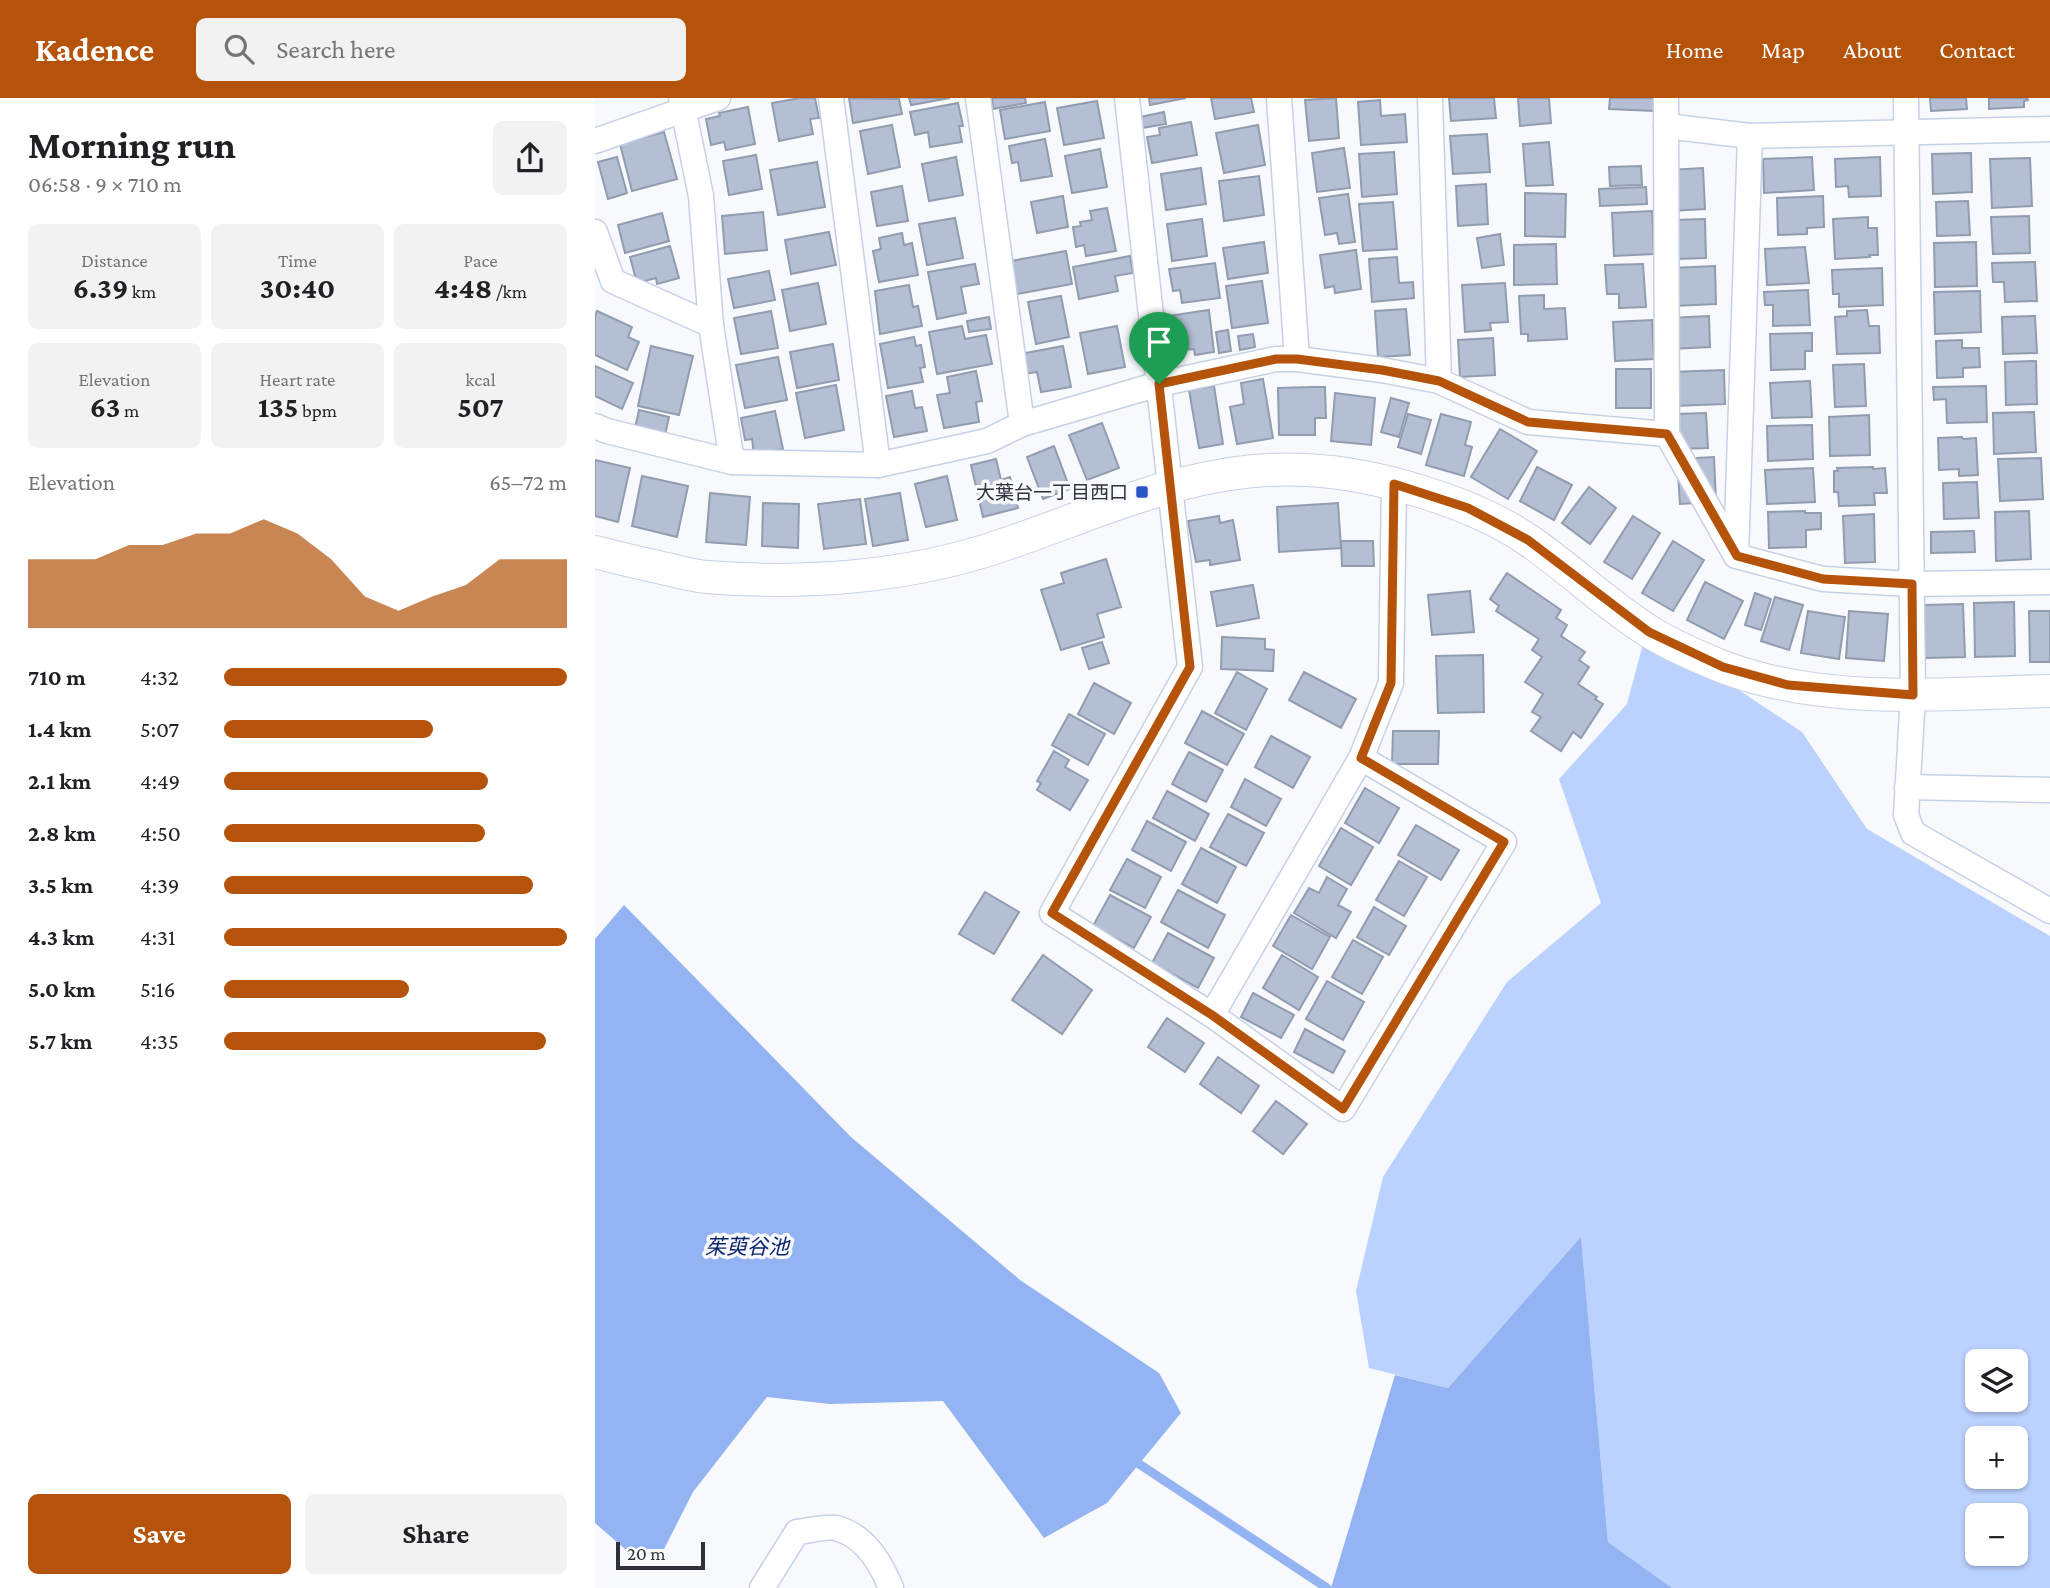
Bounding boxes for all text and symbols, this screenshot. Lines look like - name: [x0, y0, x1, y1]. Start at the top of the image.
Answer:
- search box: [196, 18, 686, 81]
- icon: search: [220, 30, 258, 68]
- text: Kadence: [35, 31, 154, 68]
- text: Search here: [276, 35, 395, 64]
- text: Home: [1666, 36, 1723, 63]
- text: Map: [1761, 36, 1805, 63]
- text: About: [1843, 36, 1901, 63]
- text: Contact: [1939, 36, 2015, 63]
- button: share: [493, 121, 567, 195]
- text: Morning run: [28, 124, 236, 166]
- text: 06:58 · 9 × 710 m: [28, 171, 182, 197]
- text: Distance: [81, 250, 148, 271]
- text: Time: [278, 250, 317, 271]
- text: Pace: [463, 250, 498, 271]
- text: 6.39: [73, 271, 128, 304]
- text: 30:40: [260, 271, 335, 304]
- text: 4:48: [434, 271, 492, 304]
- text: km: [128, 281, 156, 302]
- text: /km: [492, 281, 527, 302]
- pin: [1129, 312, 1189, 384]
- icon: arrive: [1140, 323, 1178, 361]
- text: Elevation: [79, 369, 150, 390]
- text: Heart rate: [260, 369, 335, 390]
- text: kcal: [465, 369, 496, 390]
- text: 63: [90, 390, 120, 423]
- text: 135: [258, 390, 299, 423]
- text: 507: [457, 390, 504, 423]
- text: m: [120, 400, 139, 421]
- text: bpm: [299, 400, 337, 421]
- text: Elevation: [28, 469, 115, 495]
- text: 65–72 m: [489, 469, 567, 495]
- place label: 大葉台一丁目西口: [976, 482, 1128, 503]
- marker: 大葉台一丁目西口: [1134, 484, 1150, 500]
- text: 710 m: [28, 664, 86, 690]
- text: 4:32: [140, 664, 179, 690]
- text: 1.4 km: [28, 716, 91, 742]
- text: 5:07: [140, 716, 179, 742]
- text: 2.1 km: [28, 768, 91, 794]
- text: 4:49: [140, 768, 180, 794]
- text: 2.8 km: [28, 820, 96, 846]
- text: 4:50: [140, 820, 181, 846]
- text: 3.5 km: [28, 872, 93, 898]
- text: 4:39: [140, 872, 180, 898]
- text: 4.3 km: [28, 924, 94, 950]
- text: 4:31: [140, 924, 176, 950]
- text: 5.0 km: [28, 976, 95, 1002]
- text: 5:16: [140, 976, 175, 1002]
- text: 5.7 km: [28, 1028, 92, 1054]
- text: 4:35: [140, 1028, 179, 1054]
- water label: 茱萸谷池: [705, 1235, 791, 1259]
- map controls: [1965, 1349, 2028, 1566]
- button: layers: [1965, 1349, 2028, 1412]
- button: +: [1965, 1426, 2028, 1489]
- button: Save: [28, 1494, 291, 1574]
- button: Share: [305, 1494, 567, 1574]
- button: −: [1965, 1503, 2028, 1566]
- scale bar: [616, 1539, 705, 1571]
- text: 20 m: [627, 1543, 666, 1564]

